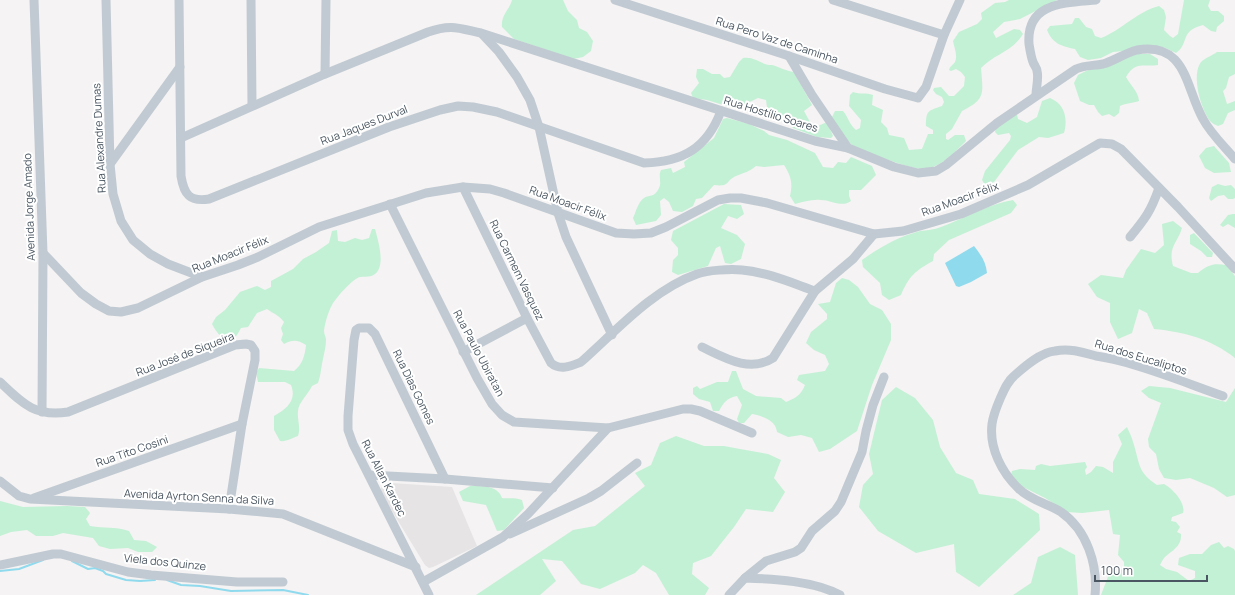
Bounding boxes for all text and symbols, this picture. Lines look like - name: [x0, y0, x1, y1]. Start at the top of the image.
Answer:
- street label: Rua Pero Vaz de Caminha: [714, 13, 840, 66]
- street label: Rua Alexandre Dumas: [88, 83, 109, 193]
- street label: Rua Hostílio Soares: [722, 92, 820, 135]
- street label: Rua Jaques Durval: [318, 101, 410, 148]
- street label: Avenida Jorge Amado: [19, 152, 38, 261]
- street label: Rua Moacir Félix: [919, 178, 1001, 219]
- street label: Rua Moacir Félix: [528, 182, 609, 223]
- street label: Rua Carmem Vasquez: [487, 217, 548, 323]
- street label: Rua Moacir Félix: [189, 231, 270, 276]
- street label: Rua Paulo Ubiratan: [450, 307, 509, 399]
- street label: Rua José de Siqueira: [134, 328, 236, 379]
- street label: Rua dos Eucaliptos: [1093, 335, 1189, 378]
- street label: Rua Dias Gomes: [390, 347, 439, 427]
- street label: Rua Tito Cosini: [94, 431, 170, 470]
- street label: Rua Allan Kardec: [359, 437, 410, 519]
- street label: Avenida Ayrton Senna da Silva: [124, 485, 274, 508]
- street label: Viela dos Quinze: [123, 550, 207, 573]
- scale bar: [1095, 557, 1207, 583]
- text: 100 m: [1101, 562, 1133, 579]

